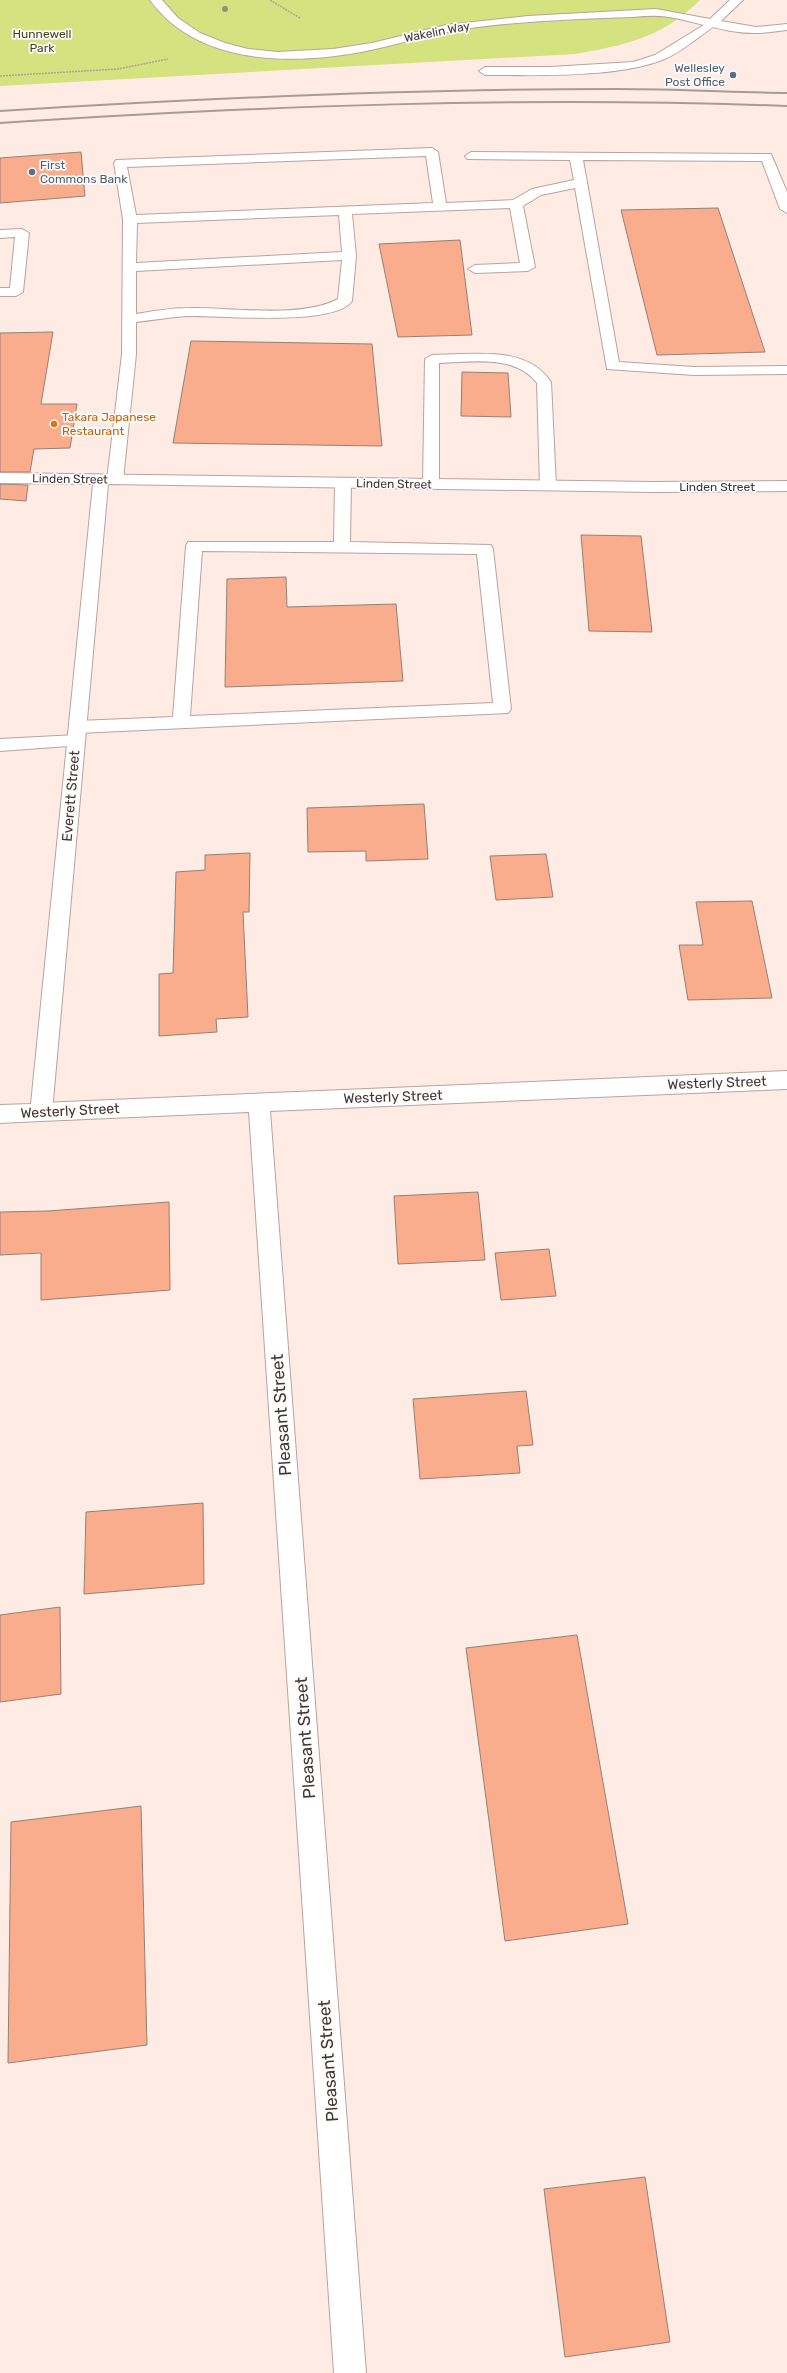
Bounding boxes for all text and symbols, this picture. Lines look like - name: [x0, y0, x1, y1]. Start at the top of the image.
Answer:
- street label: Wakelin Way: [403, 19, 472, 45]
- park label: Hunnewell Park: [13, 27, 72, 55]
- place label: Wellesley Post Office: [665, 61, 725, 89]
- marker: Wellesley Post Office: [728, 70, 738, 80]
- place label: First Commons Bank: [40, 158, 128, 186]
- marker: First Commons Bank: [27, 167, 37, 177]
- place label: Takara Japanese Restaurant: [62, 410, 156, 438]
- marker: Takara Japanese Restaurant: [49, 419, 59, 429]
- street label: Linden Street: [32, 471, 108, 487]
- street label: Linden Street: [356, 476, 432, 492]
- street label: Linden Street: [679, 480, 755, 494]
- street label: Everett Street: [59, 749, 83, 842]
- street label: Westerly Street: [667, 1073, 767, 1093]
- street label: Westerly Street: [343, 1087, 443, 1107]
- street label: Westerly Street: [20, 1100, 120, 1122]
- street label: Pleasant Street: [267, 1353, 295, 1477]
- street label: Pleasant Street: [291, 1676, 319, 1800]
- street label: Pleasant Street: [314, 1999, 342, 2123]

